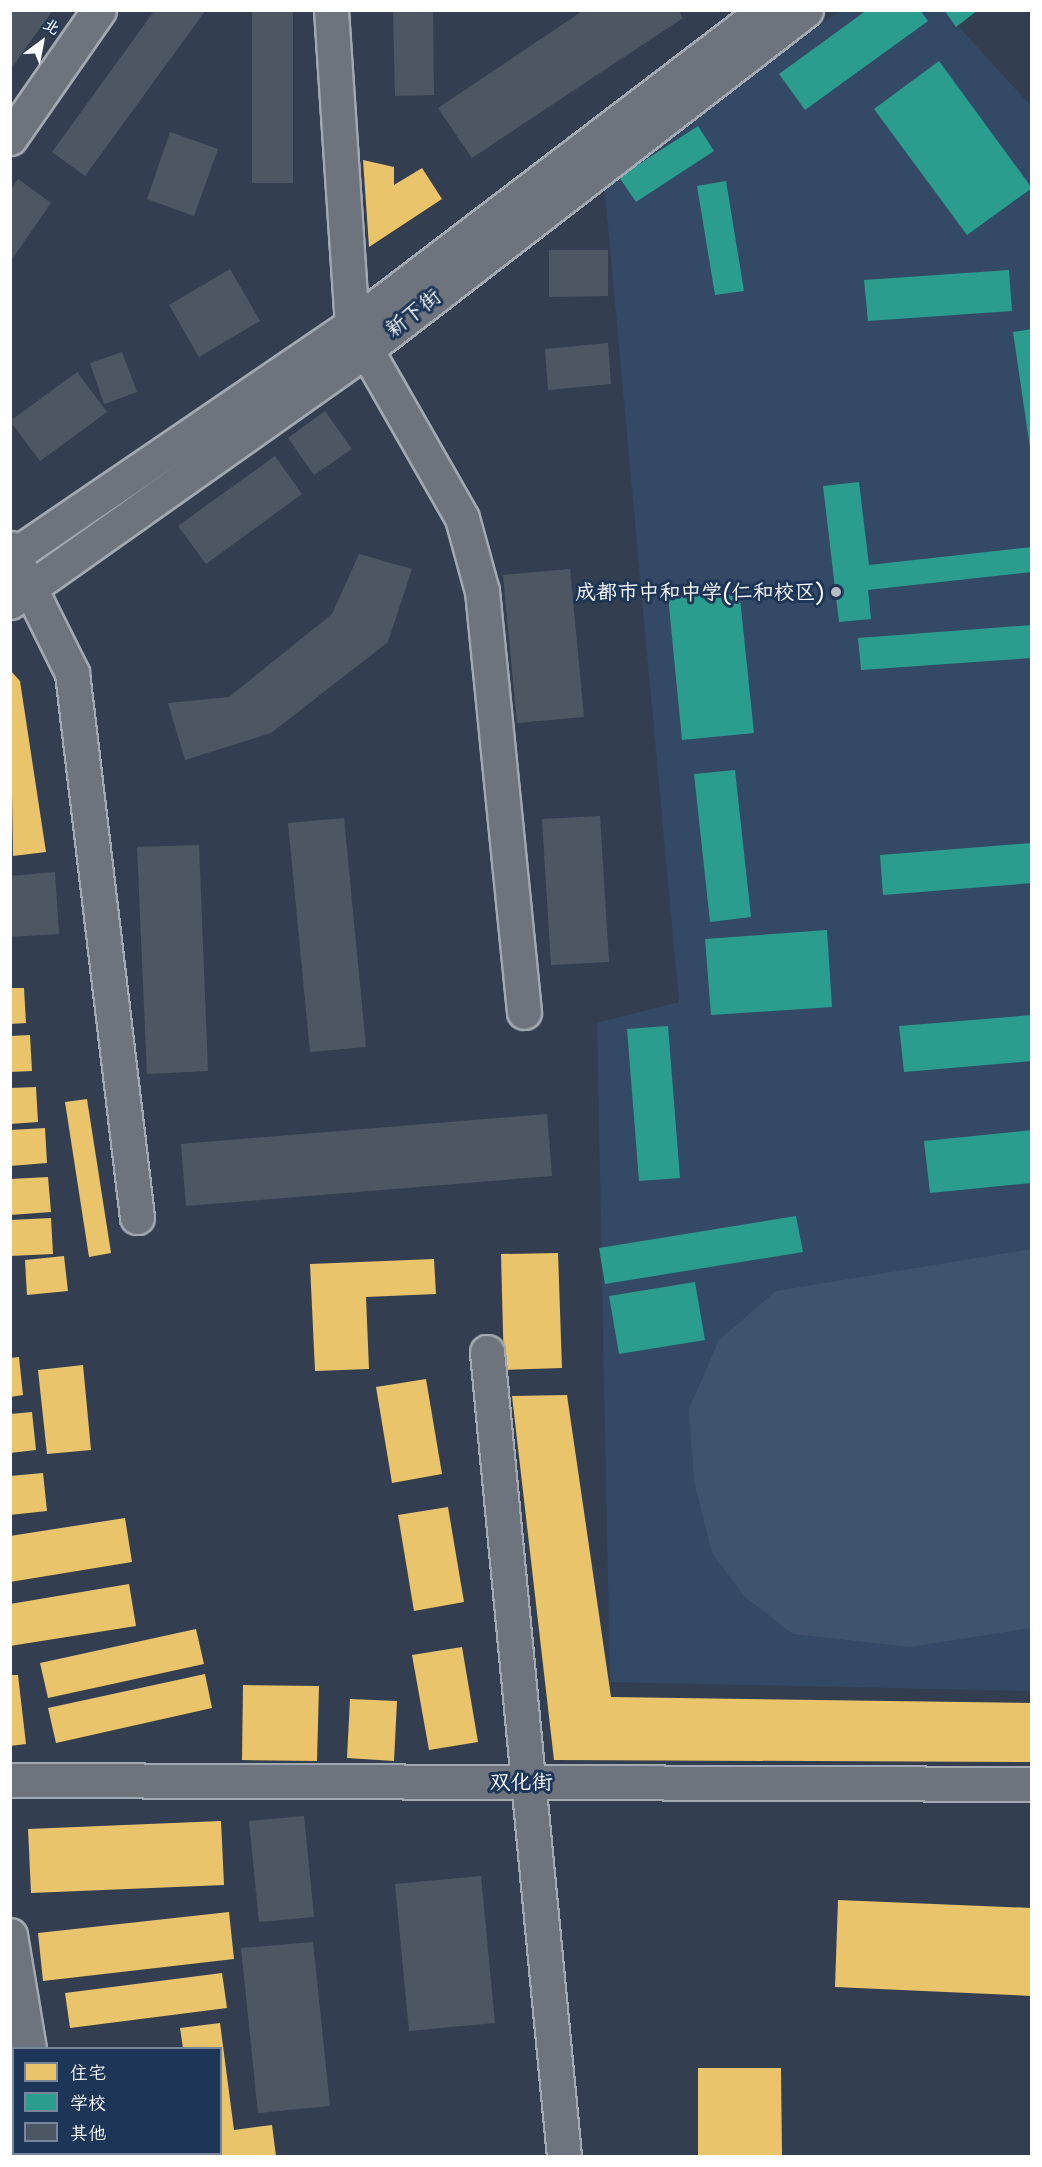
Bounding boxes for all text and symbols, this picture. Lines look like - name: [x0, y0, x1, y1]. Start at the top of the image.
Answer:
- north arrow: [12, 12, 72, 72]
- text: 北: [39, 13, 64, 39]
- street label: 新下街: [380, 284, 446, 342]
- place label: 成都市中和中学(仁和校区): [575, 579, 824, 605]
- marker: 成都市中和中学(仁和校区): [829, 585, 843, 599]
- street label: 双化街: [490, 1769, 552, 1795]
- legend: [12, 2047, 222, 2155]
- text: 住宅: [70, 2061, 106, 2085]
- text: 学校: [70, 2091, 106, 2115]
- text: 其他: [70, 2121, 106, 2145]

